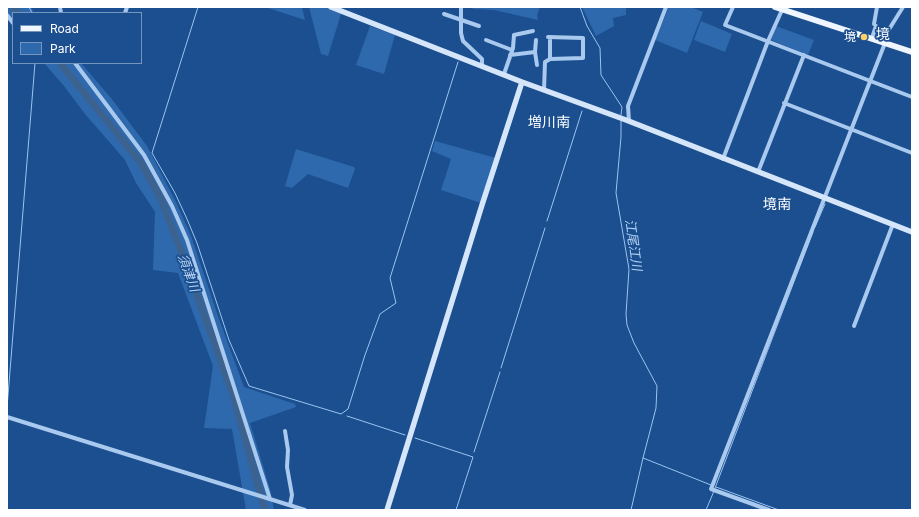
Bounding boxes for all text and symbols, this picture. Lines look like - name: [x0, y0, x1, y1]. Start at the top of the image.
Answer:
- legend: [12, 12, 142, 64]
- text: Road: [50, 21, 79, 36]
- district label: 境: [876, 27, 890, 43]
- place label: 境: [844, 30, 856, 44]
- marker: 境: [859, 32, 869, 42]
- text: Park: [50, 41, 76, 56]
- district label: 増川南: [528, 115, 570, 131]
- district label: 境南: [763, 197, 791, 213]
- water label: 江尾江川: [622, 218, 644, 272]
- water label: 須津川: [174, 252, 202, 294]

